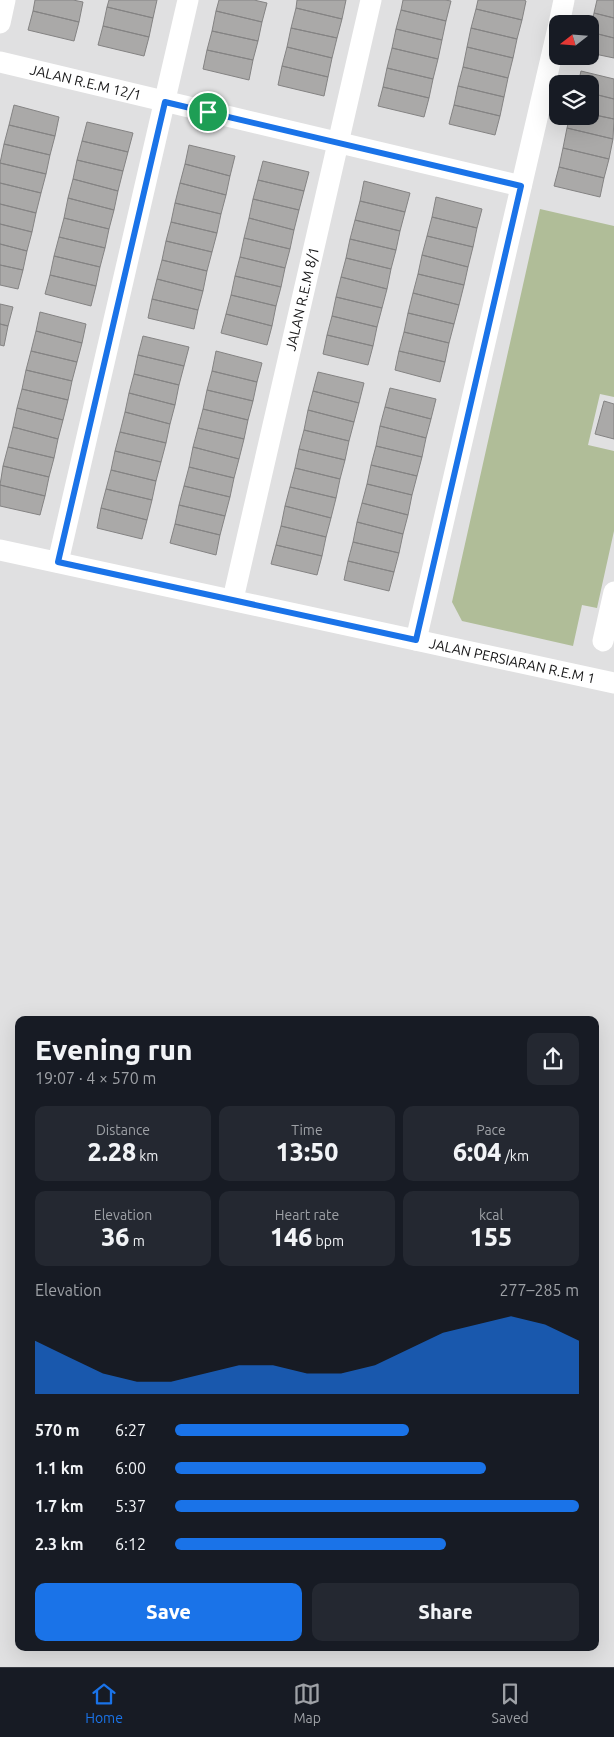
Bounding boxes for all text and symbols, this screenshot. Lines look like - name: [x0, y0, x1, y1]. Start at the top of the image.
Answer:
- north arrow: [549, 15, 599, 65]
- map controls: [549, 15, 599, 125]
- street label: JALAN R.E.M 12/1: [28, 61, 143, 103]
- button: layers: [549, 75, 599, 125]
- pin: [187, 91, 229, 133]
- icon: arrive: [194, 98, 222, 126]
- street label: JALAN R.E.M 8/1: [282, 245, 322, 352]
- street label: JALAN PERSIARAN R.E.M 1: [428, 635, 597, 687]
- button: share: [527, 1033, 579, 1085]
- text: Evening run: [35, 1034, 193, 1065]
- text: 19:07 · 4 × 570 m: [35, 1069, 156, 1087]
- text: Distance: [96, 1122, 150, 1138]
- text: Time: [291, 1122, 323, 1138]
- text: Pace: [476, 1122, 506, 1138]
- text: 2.28: [88, 1138, 136, 1166]
- text: 13:50: [276, 1138, 338, 1166]
- text: 6:04: [453, 1138, 501, 1166]
- text: km: [136, 1148, 158, 1164]
- text: /km: [501, 1148, 529, 1164]
- text: Elevation: [94, 1207, 152, 1223]
- text: Heart rate: [275, 1207, 339, 1223]
- text: kcal: [479, 1207, 503, 1223]
- text: 36: [101, 1223, 129, 1251]
- text: 146: [270, 1223, 312, 1251]
- text: 155: [470, 1223, 512, 1251]
- text: m: [129, 1233, 145, 1249]
- text: bpm: [312, 1233, 344, 1249]
- text: Elevation: [35, 1281, 102, 1299]
- text: 277–285 m: [499, 1281, 579, 1299]
- text: 570 m: [35, 1421, 80, 1439]
- text: 6:27: [115, 1421, 146, 1439]
- text: 1.1 km: [35, 1459, 84, 1477]
- text: 6:00: [115, 1459, 146, 1477]
- text: 1.7 km: [35, 1497, 84, 1515]
- text: 5:37: [115, 1497, 146, 1515]
- text: 2.3 km: [35, 1535, 84, 1553]
- text: 6:12: [115, 1535, 146, 1553]
- button: Save: [35, 1583, 302, 1641]
- button: Share: [312, 1583, 579, 1641]
- tab: Home: [85, 1680, 123, 1726]
- tab: Map: [293, 1680, 321, 1726]
- tab: Saved: [492, 1680, 529, 1726]

